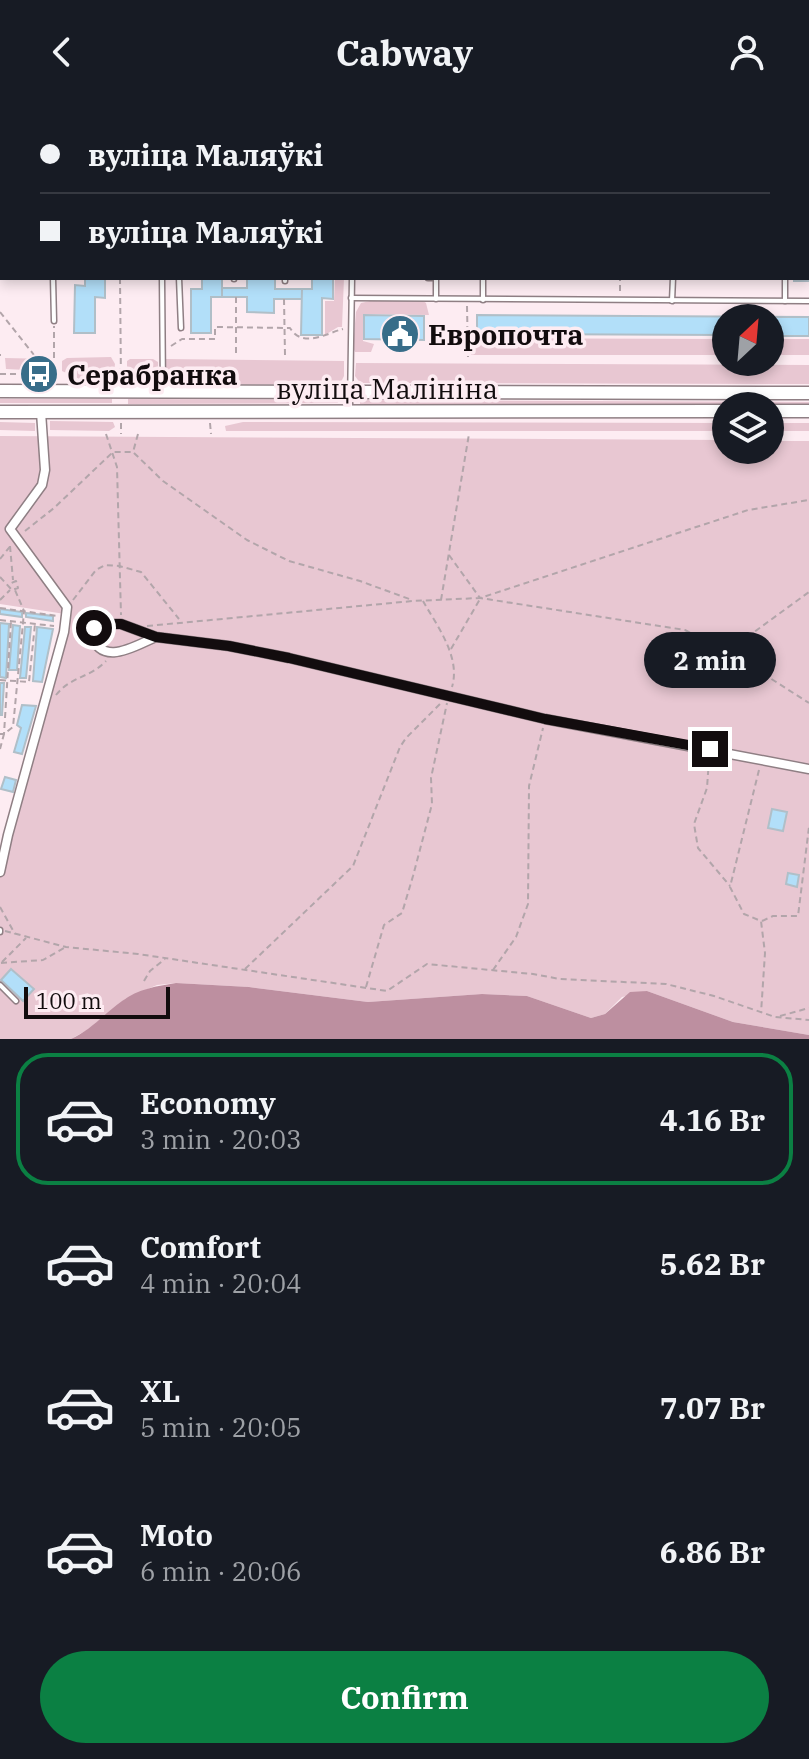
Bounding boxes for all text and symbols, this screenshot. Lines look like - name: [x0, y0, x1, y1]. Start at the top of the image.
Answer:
- text: Cabway: [336, 29, 473, 76]
- icon: back: [40, 30, 84, 74]
- icon: person: [725, 30, 769, 74]
- text: вуліца Маляўкі: [88, 135, 323, 174]
- text: вуліца Маляўкі: [88, 212, 323, 251]
- north arrow: [712, 304, 784, 376]
- map controls: [712, 304, 784, 464]
- public building icon: Европочта: [379, 313, 421, 355]
- place label: Европочта: [428, 316, 583, 353]
- bus stop icon: Серабранка: [18, 353, 60, 395]
- place label: Серабранка: [67, 356, 238, 393]
- street label: вуліца Малініна: [276, 370, 498, 407]
- button: layers: [712, 392, 784, 464]
- route start: [76, 610, 112, 646]
- callout: 2 min: [644, 633, 776, 689]
- text: 2 min: [674, 643, 746, 677]
- route end: [692, 731, 728, 767]
- scale bar: [24, 983, 170, 1019]
- text: 100 m: [36, 986, 102, 1015]
- icon: car: [44, 1083, 116, 1155]
- text: Economy: [140, 1083, 276, 1122]
- text: 4.16 Br: [660, 1100, 765, 1139]
- text: 3 min · 20:03: [140, 1122, 302, 1156]
- icon: car: [44, 1227, 116, 1299]
- text: Comfort: [140, 1227, 261, 1266]
- text: 5.62 Br: [660, 1244, 765, 1283]
- text: 4 min · 20:04: [140, 1266, 302, 1300]
- icon: car: [44, 1371, 116, 1443]
- text: XL: [140, 1371, 180, 1410]
- text: 7.07 Br: [660, 1388, 765, 1427]
- text: 5 min · 20:05: [140, 1410, 302, 1444]
- icon: car: [44, 1515, 116, 1587]
- text: Moto: [140, 1515, 213, 1554]
- text: 6.86 Br: [660, 1532, 765, 1571]
- text: 6 min · 20:06: [140, 1554, 302, 1588]
- button: Confirm: [40, 1651, 769, 1743]

